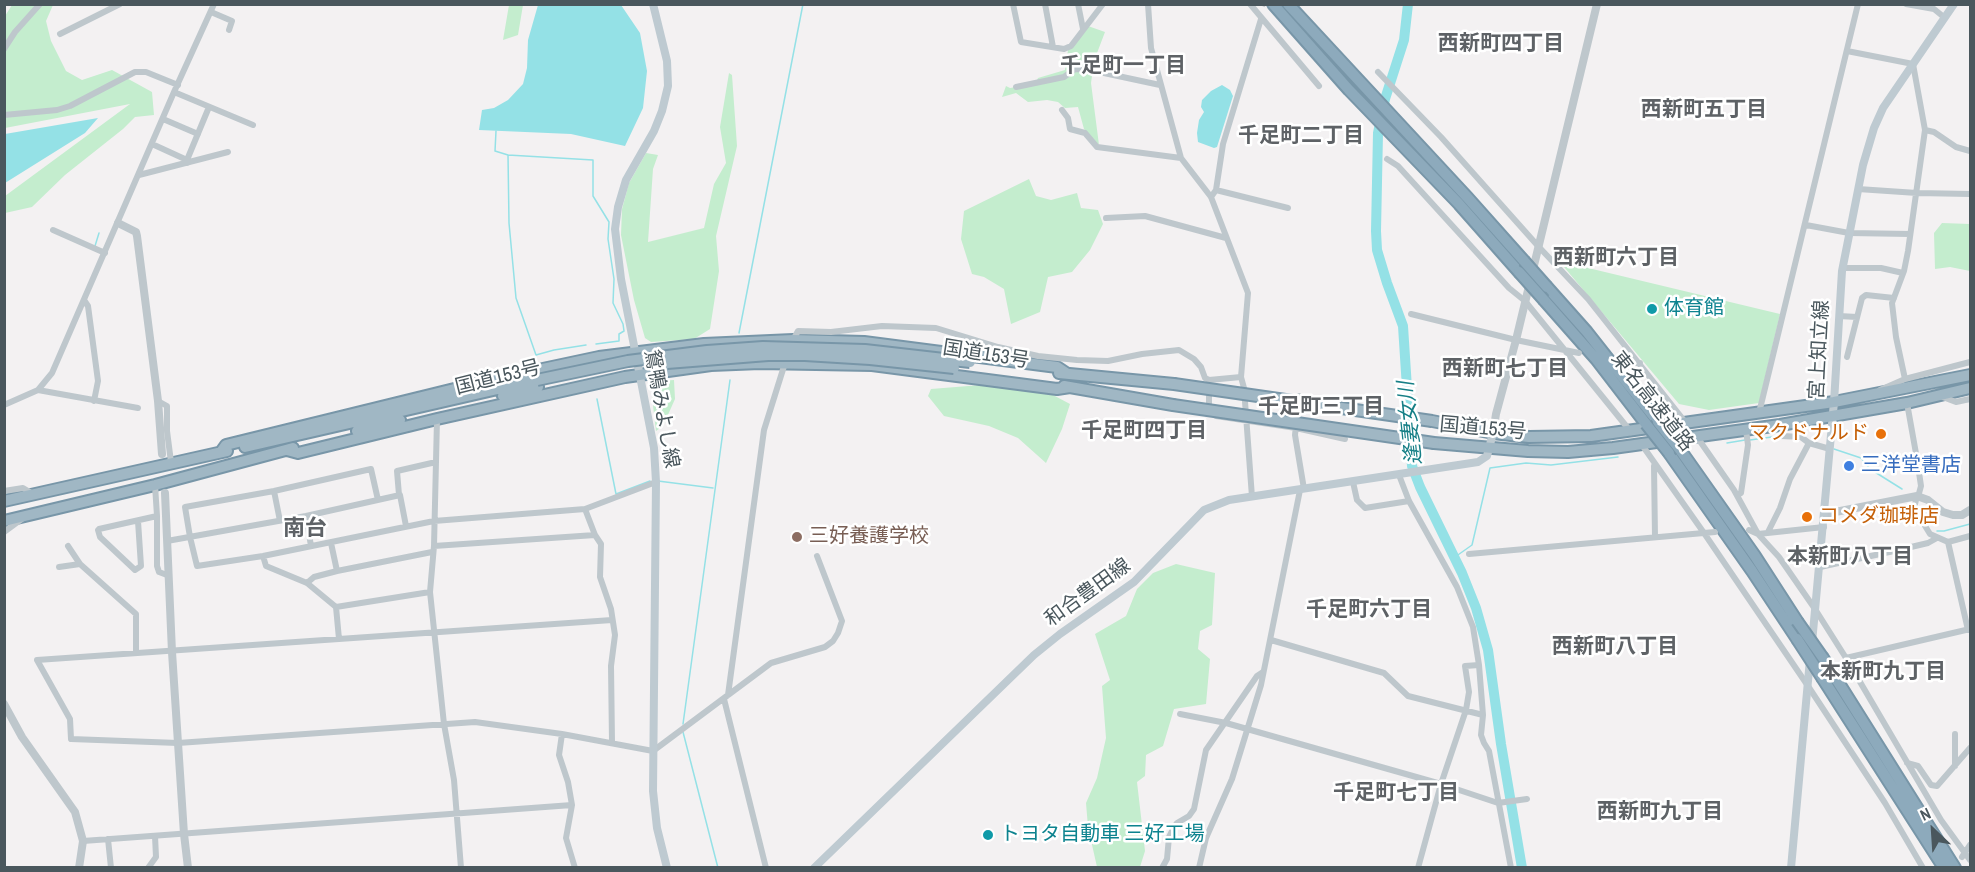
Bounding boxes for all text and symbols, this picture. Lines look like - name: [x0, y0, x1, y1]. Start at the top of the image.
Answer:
- district label: 西新町四丁目: [1438, 31, 1564, 57]
- district label: 千足町一丁目: [1060, 53, 1186, 79]
- district label: 西新町五丁目: [1641, 97, 1767, 123]
- district label: 千足町二丁目: [1238, 123, 1364, 149]
- district label: 西新町六丁目: [1553, 245, 1679, 271]
- place label: 体育館: [1664, 297, 1724, 321]
- street label: 宮上知立線: [1805, 299, 1835, 401]
- marker: 体育館: [1645, 302, 1659, 316]
- street label: 国道153号: [941, 336, 1031, 374]
- street label: 東名高速道路: [1606, 347, 1698, 457]
- street label: 鴛鴨みよし線: [639, 348, 683, 470]
- street label: 国道153号: [453, 356, 543, 400]
- district label: 西新町七丁目: [1442, 356, 1568, 382]
- water label: 逢妻女川: [1394, 380, 1428, 466]
- district label: 千足町三丁目: [1258, 394, 1384, 420]
- street label: 国道153号: [1438, 413, 1528, 445]
- district label: 千足町四丁目: [1081, 418, 1207, 444]
- place label: マクドナルド: [1749, 422, 1869, 446]
- marker: マクドナルド: [1874, 427, 1888, 441]
- place label: 三洋堂書店: [1861, 454, 1961, 478]
- marker: 三洋堂書店: [1842, 459, 1856, 473]
- place label: コメダ珈琲店: [1819, 505, 1939, 529]
- marker: コメダ珈琲店: [1800, 510, 1814, 524]
- district label: 南台: [283, 516, 327, 542]
- place label: 三好養護学校: [809, 525, 929, 549]
- marker: 三好養護学校: [790, 530, 804, 544]
- district label: 本新町八丁目: [1787, 544, 1913, 570]
- street label: 和合豊田線: [1040, 554, 1136, 632]
- district label: 千足町六丁目: [1306, 597, 1432, 623]
- district label: 西新町八丁目: [1552, 634, 1678, 660]
- district label: 本新町九丁目: [1820, 659, 1946, 685]
- district label: 千足町七丁目: [1333, 780, 1459, 806]
- district label: 西新町九丁目: [1597, 799, 1723, 825]
- north arrow: [1903, 800, 1963, 860]
- text: N: [1916, 802, 1934, 826]
- place label: トヨタ自動車 三好工場: [1000, 823, 1205, 847]
- marker: トヨタ自動車 三好工場: [981, 828, 995, 842]

